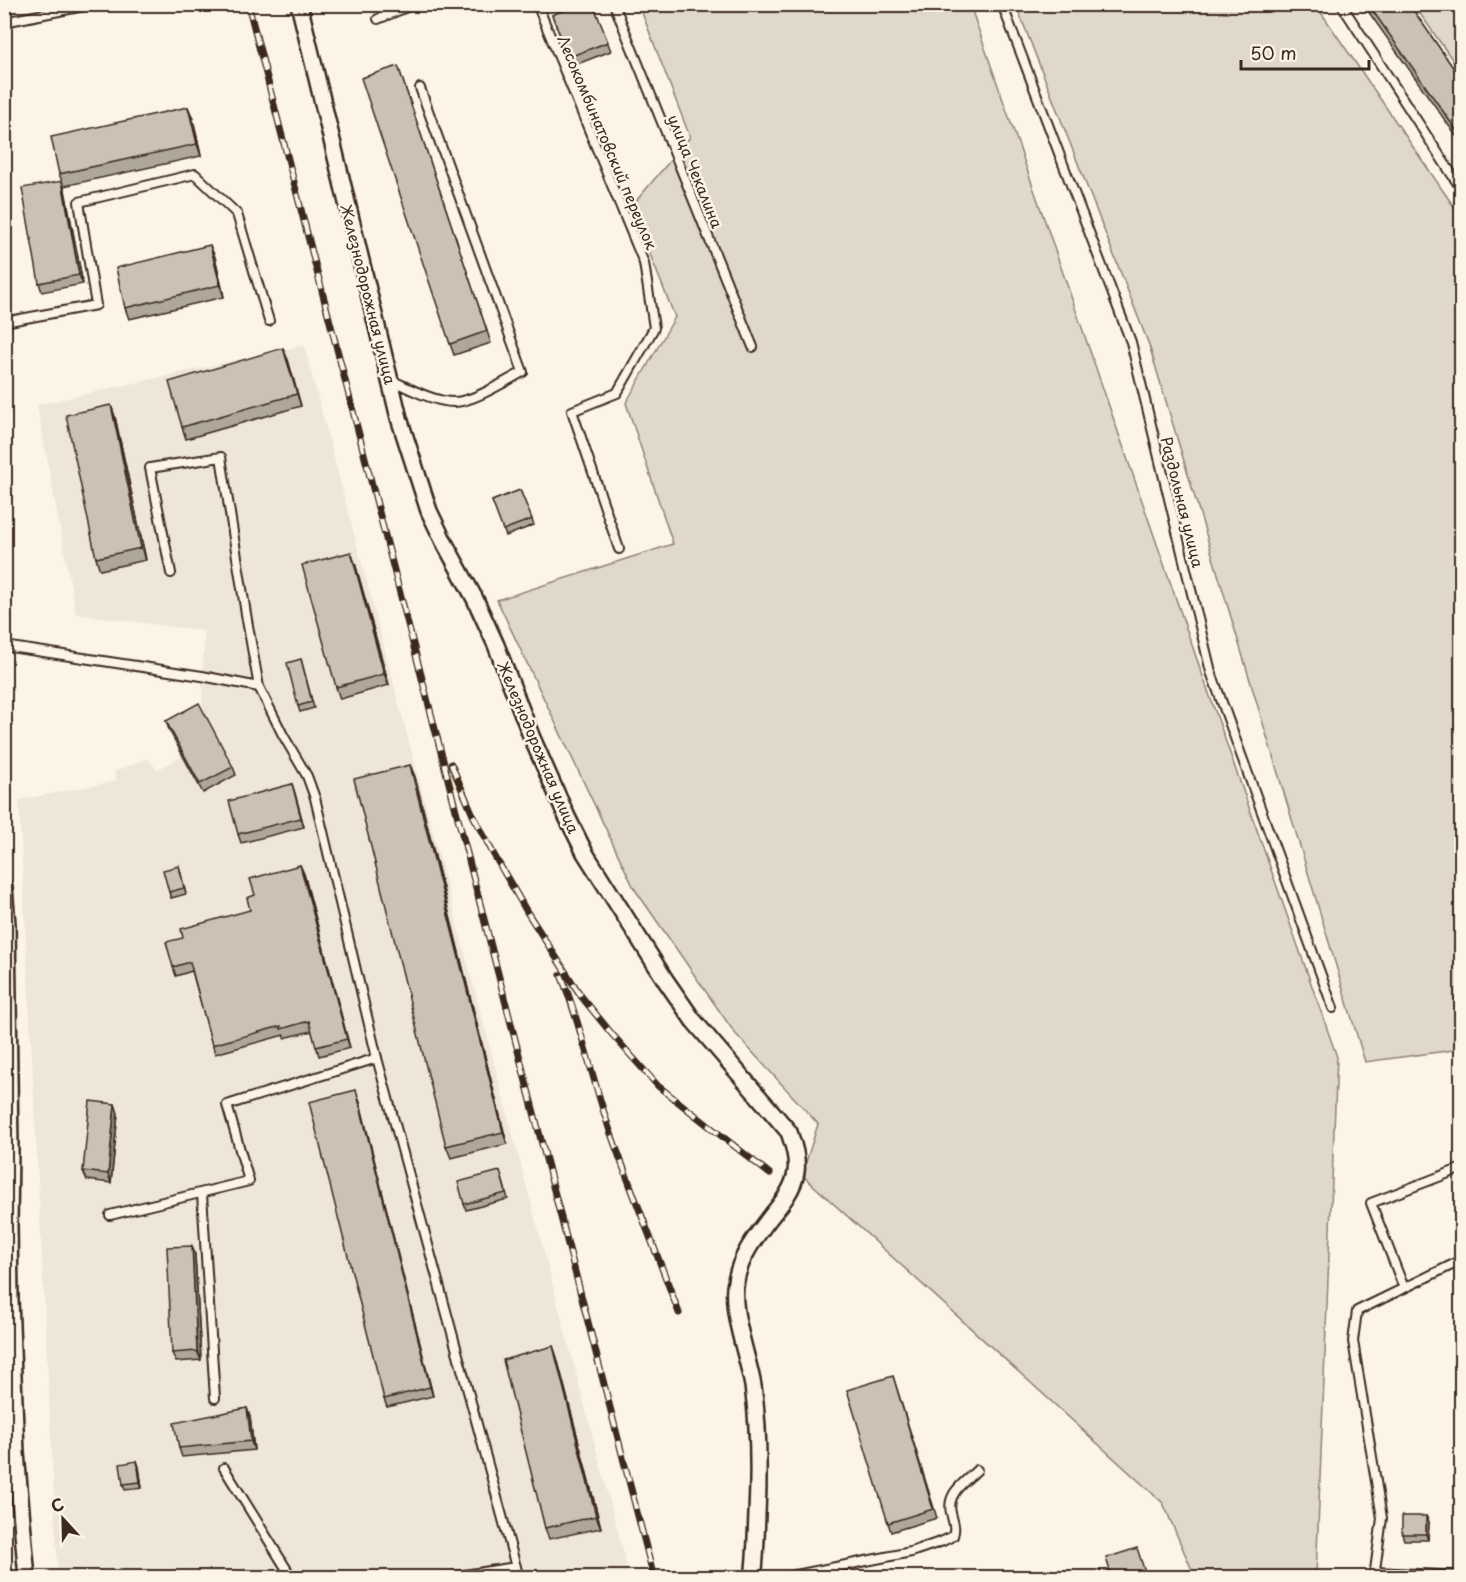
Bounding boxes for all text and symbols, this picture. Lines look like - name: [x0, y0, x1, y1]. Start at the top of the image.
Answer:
- street label: Лесокомбинатовский переулок: [552, 31, 664, 253]
- scale bar: [1241, 33, 1368, 71]
- text: 50 m: [1250, 39, 1297, 66]
- street label: улица Чекалина: [663, 111, 730, 232]
- street label: Железнодорожная улица: [335, 201, 403, 387]
- street label: Раздольная улица: [1156, 434, 1211, 570]
- street label: Железнодорожная улица: [492, 657, 586, 837]
- north arrow: [33, 1489, 93, 1549]
- text: С: [47, 1491, 67, 1518]

